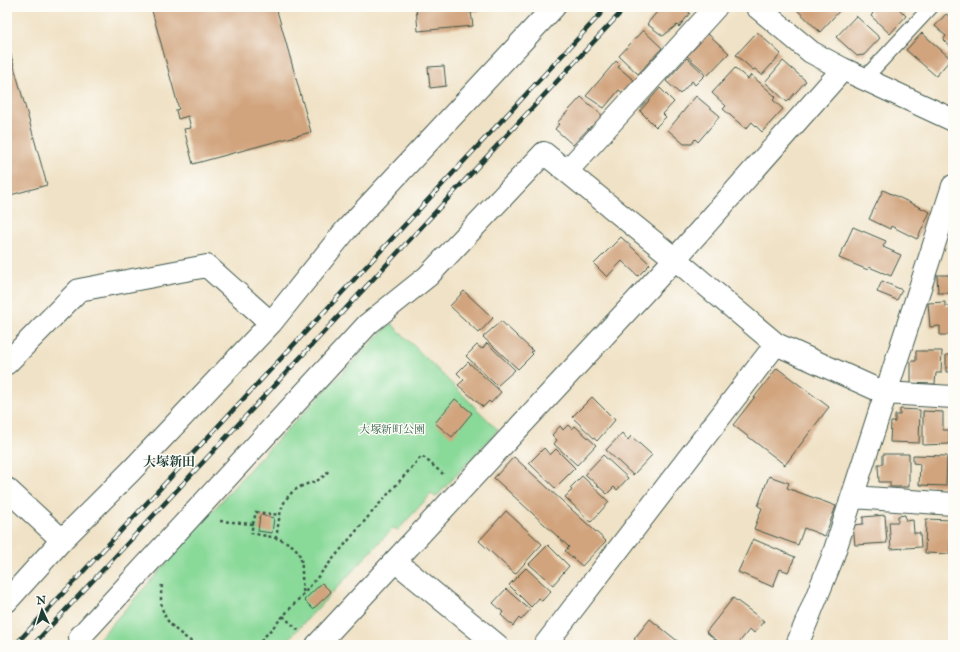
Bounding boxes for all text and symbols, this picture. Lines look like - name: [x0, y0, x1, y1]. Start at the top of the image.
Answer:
- park label: 大塚新町公園: [359, 423, 425, 437]
- district label: 大塚新田: [143, 454, 195, 471]
- north arrow: [22, 590, 62, 630]
- text: N: [35, 594, 47, 608]

